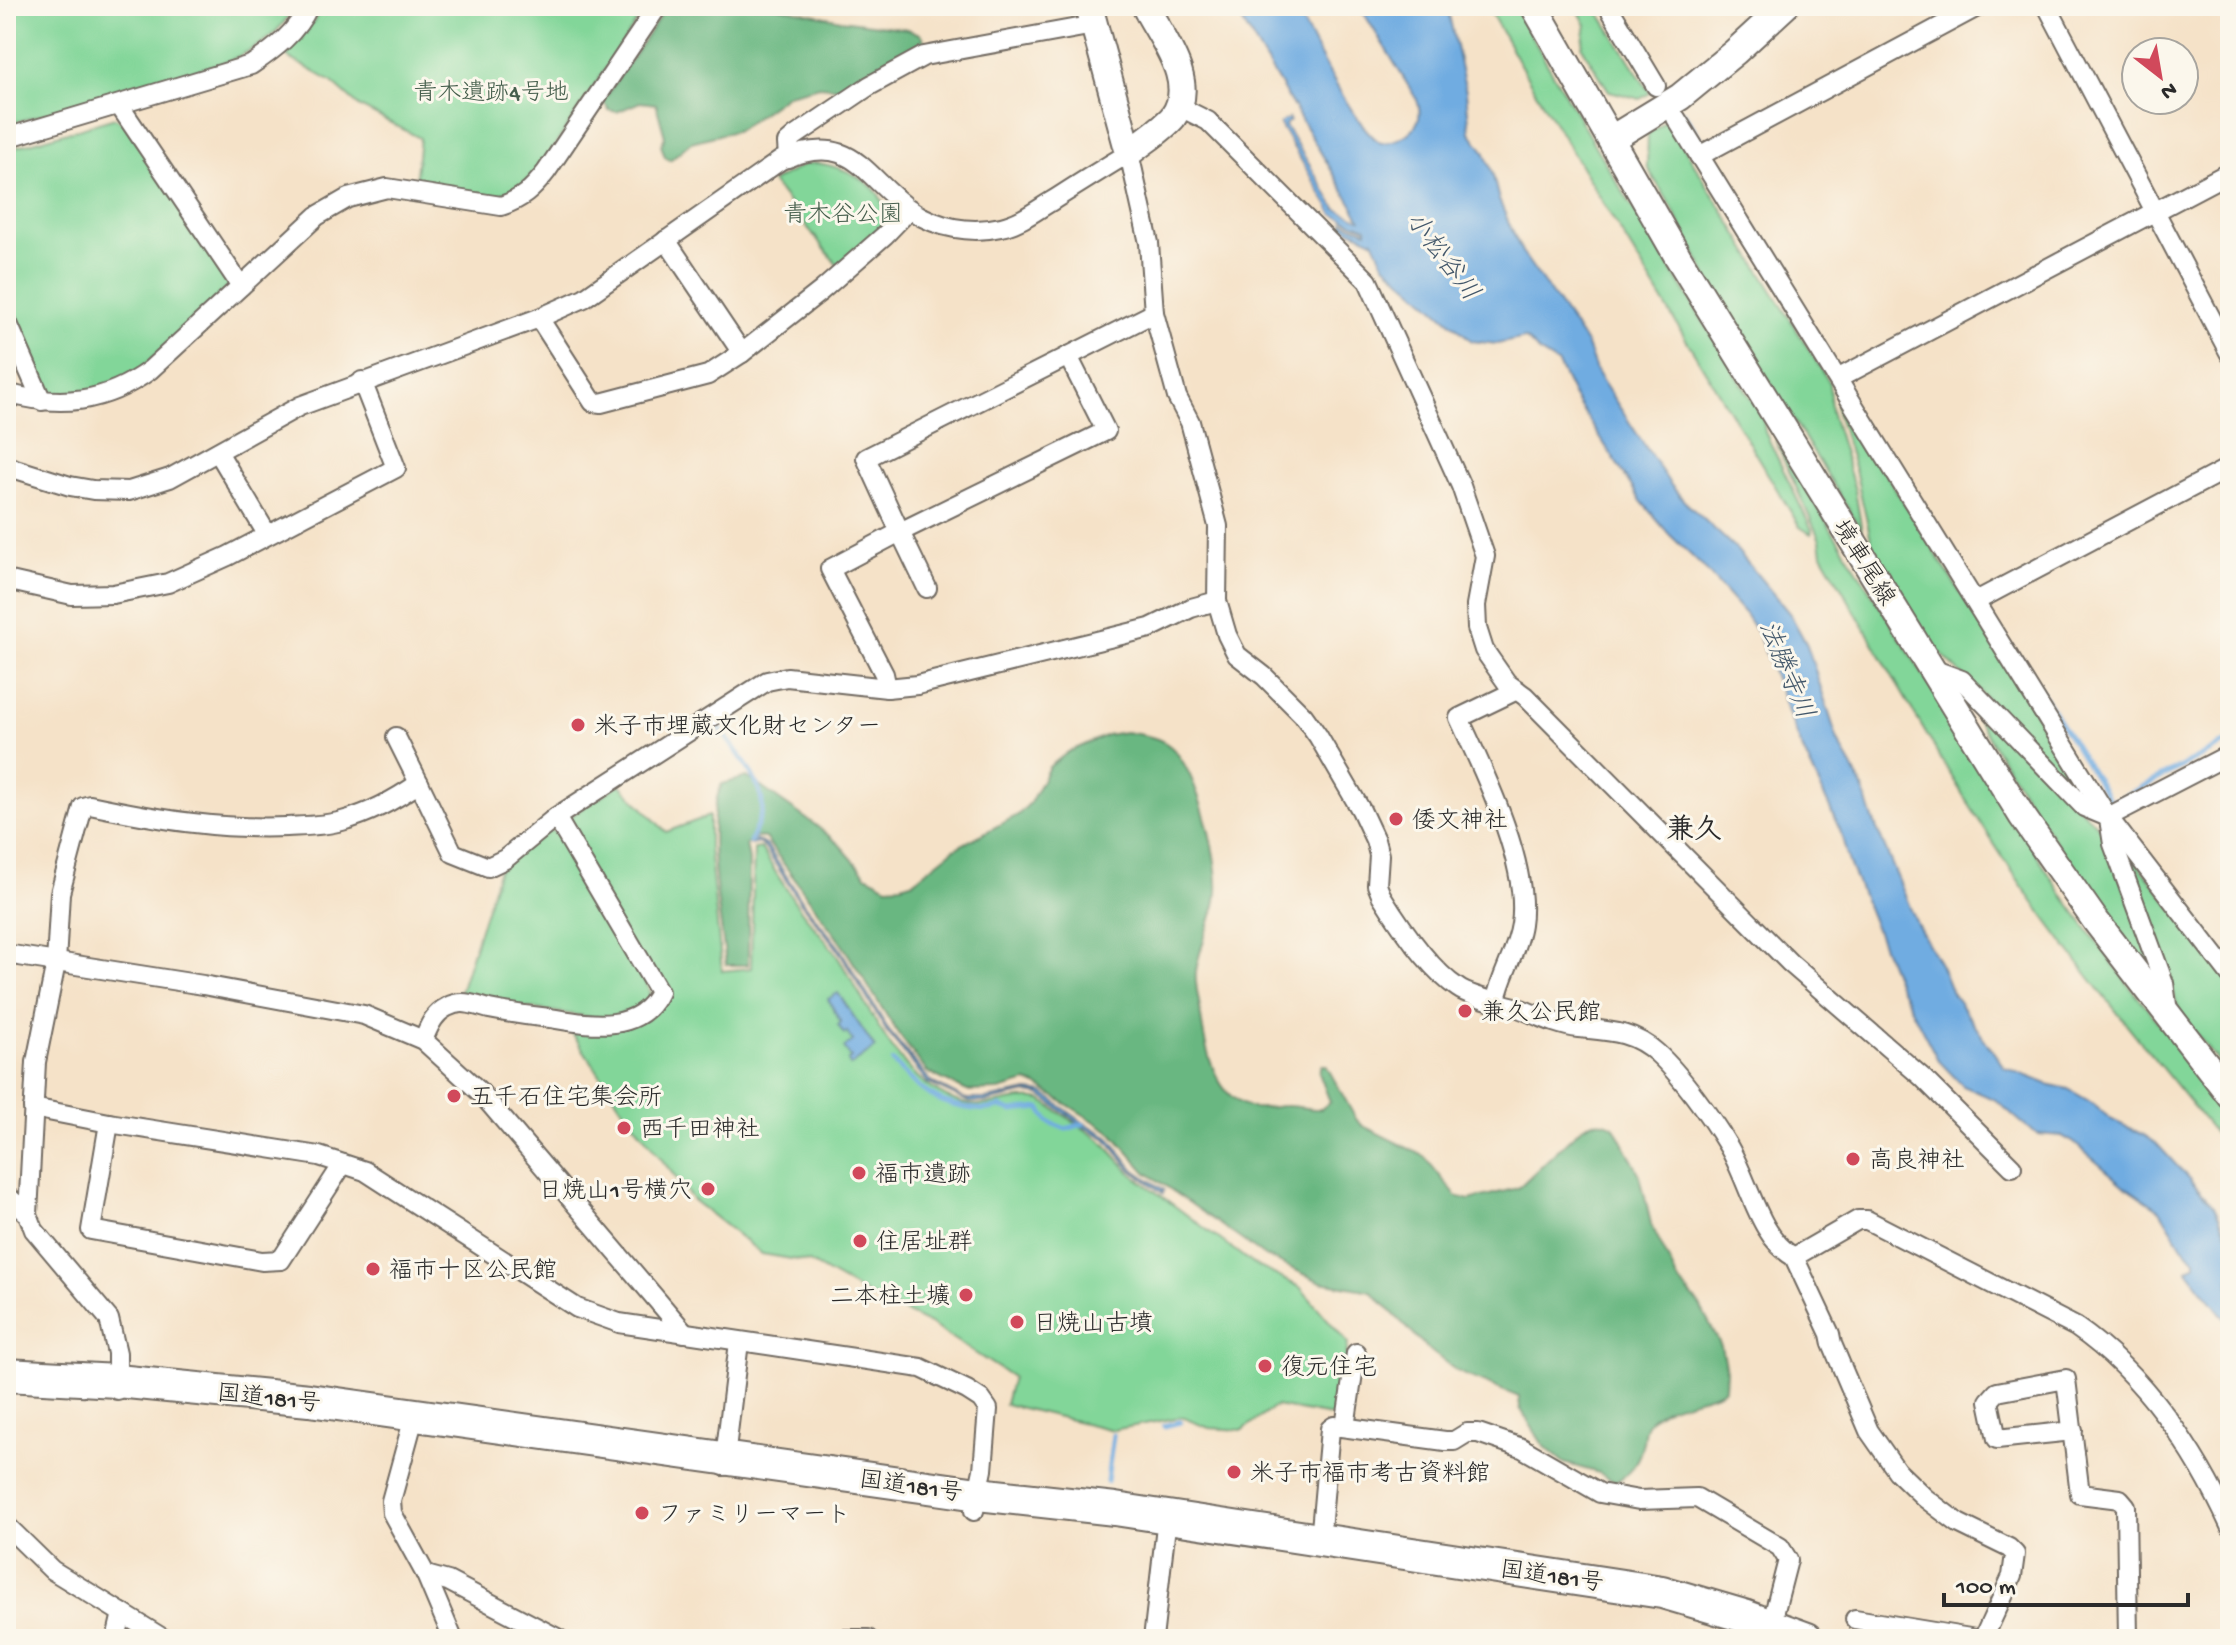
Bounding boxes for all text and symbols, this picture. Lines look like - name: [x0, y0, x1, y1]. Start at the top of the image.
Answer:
- north arrow: [2120, 36, 2200, 116]
- text: N: [2155, 75, 2181, 105]
- park label: 青木遺跡4号地: [413, 79, 569, 109]
- park label: 青木谷公園: [783, 201, 903, 231]
- water label: 小松谷川: [1397, 206, 1485, 309]
- street label: 境車尾線: [1824, 515, 1901, 612]
- water label: 法勝寺川: [1749, 616, 1820, 725]
- place label: 米子市埋蔵文化財センター: [594, 713, 881, 743]
- marker: 米子市埋蔵文化財センター: [569, 716, 587, 734]
- place label: 倭文神社: [1412, 807, 1508, 837]
- marker: 倭文神社: [1387, 810, 1405, 828]
- district label: 兼久: [1666, 814, 1722, 848]
- place label: 兼久公民館: [1481, 999, 1601, 1029]
- marker: 兼久公民館: [1456, 1002, 1474, 1020]
- place label: 五千石住宅集会所: [470, 1084, 662, 1114]
- marker: 五千石住宅集会所: [445, 1087, 463, 1105]
- place label: 西千田神社: [640, 1116, 760, 1146]
- marker: 西千田神社: [615, 1119, 633, 1137]
- place label: 高良神社: [1869, 1147, 1965, 1177]
- marker: 高良神社: [1844, 1150, 1862, 1168]
- place label: 福市遺跡: [875, 1161, 971, 1191]
- marker: 福市遺跡: [850, 1164, 868, 1182]
- place label: 日焼山1号横穴: [538, 1177, 692, 1207]
- marker: 日焼山1号横穴: [699, 1180, 717, 1198]
- place label: 住居址群: [876, 1229, 972, 1259]
- marker: 住居址群: [851, 1232, 869, 1250]
- place label: 福市十区公民館: [389, 1258, 557, 1287]
- marker: 福市十区公民館: [364, 1260, 382, 1278]
- place label: 二本柱土壙: [830, 1283, 950, 1313]
- marker: 二本柱土壙: [957, 1286, 975, 1304]
- place label: 日焼山古墳: [1033, 1310, 1153, 1340]
- marker: 日焼山古墳: [1008, 1313, 1026, 1331]
- place label: 復元住宅: [1281, 1354, 1377, 1384]
- marker: 復元住宅: [1256, 1357, 1274, 1375]
- street label: 国道181号: [215, 1380, 322, 1420]
- place label: 米子市福市考古資料館: [1250, 1459, 1490, 1490]
- marker: 米子市福市考古資料館: [1225, 1463, 1243, 1481]
- street label: 国道181号: [857, 1466, 964, 1510]
- place label: ファミリーマート: [658, 1502, 850, 1531]
- marker: ファミリーマート: [633, 1504, 651, 1522]
- street label: 国道181号: [1498, 1556, 1605, 1600]
- scale bar: [1944, 1557, 2188, 1607]
- text: 100 m: [1955, 1574, 2016, 1603]

